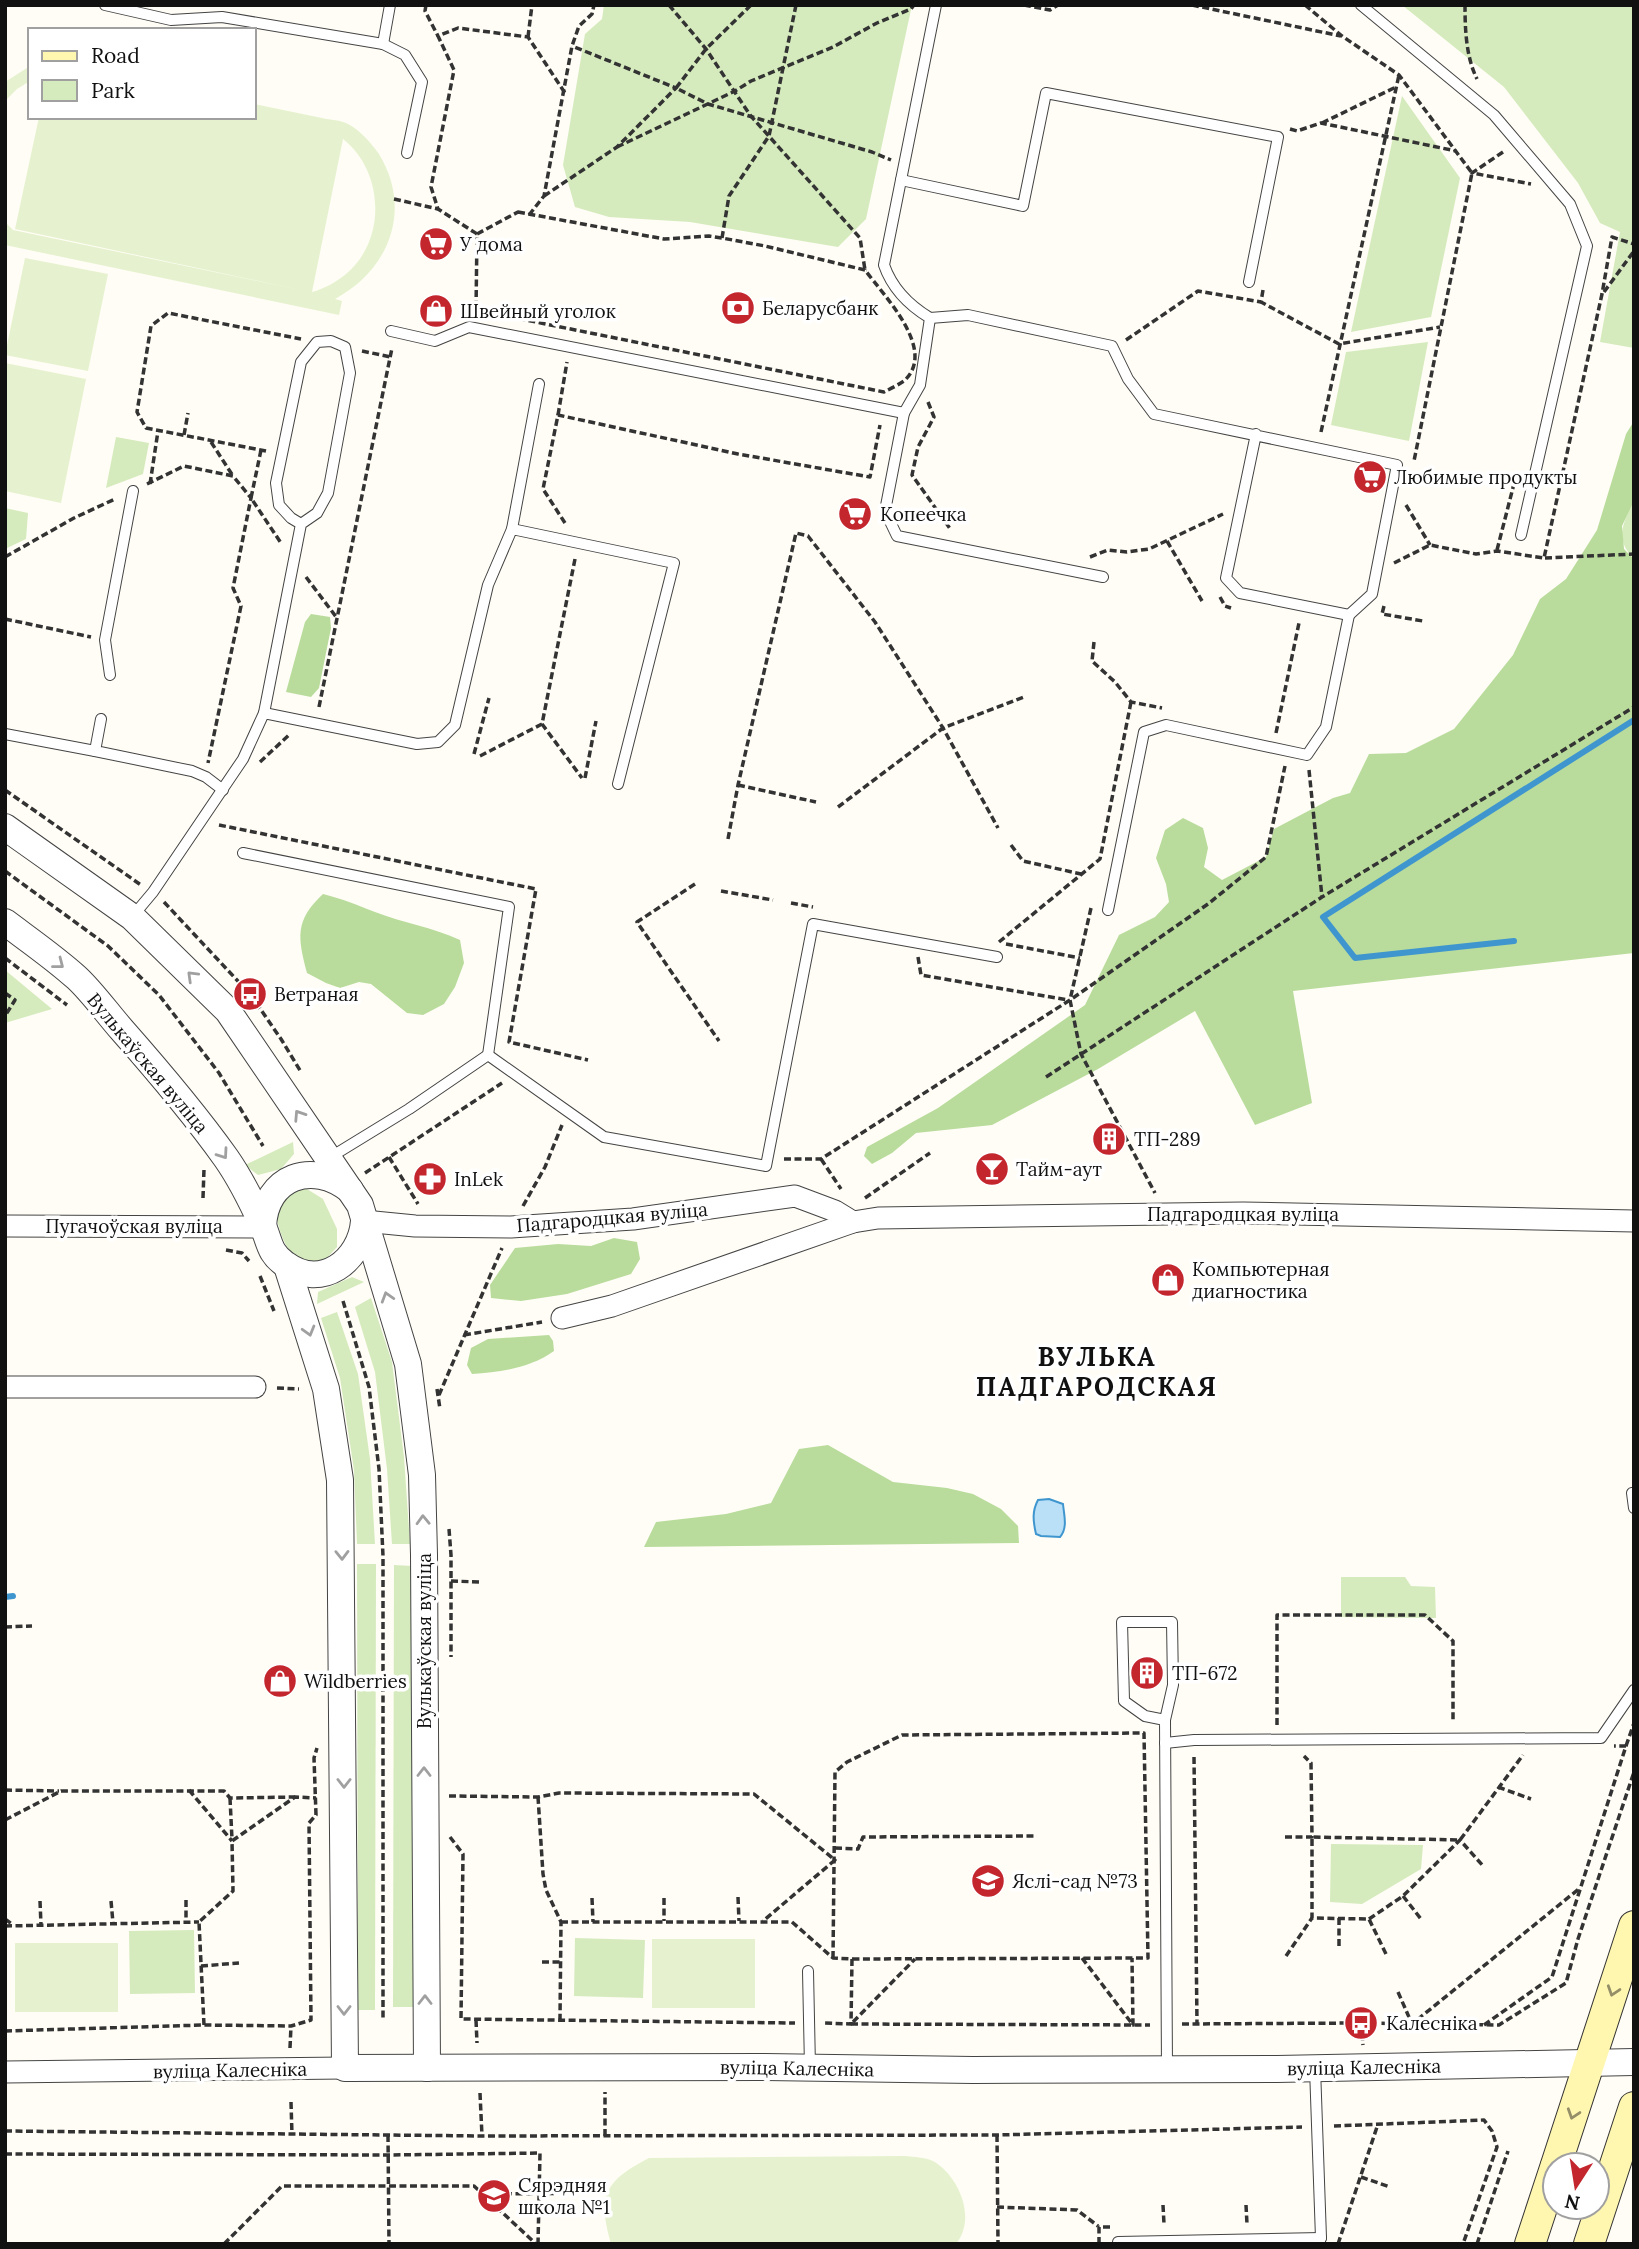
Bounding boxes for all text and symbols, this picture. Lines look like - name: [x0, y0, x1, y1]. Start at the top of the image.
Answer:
- legend: [28, 28, 256, 119]
- text: Road: [91, 42, 140, 69]
- text: Park: [91, 77, 135, 104]
- supermarket icon: У дома: [417, 225, 455, 263]
- place label: У дома: [459, 232, 523, 256]
- bank icon: Беларусбанк: [719, 289, 757, 327]
- shop icon: Швейный уголок: [417, 292, 455, 330]
- place label: Беларусбанк: [762, 296, 879, 320]
- place label: Швейный уголок: [460, 299, 617, 323]
- supermarket icon: Любимые продукты: [1351, 458, 1389, 496]
- place label: Любимые продукты: [1394, 465, 1577, 489]
- supermarket icon: Копеечка: [836, 495, 874, 533]
- place label: Копеечка: [880, 502, 967, 526]
- one-way arrow: [51, 956, 64, 969]
- one-way arrow: [187, 971, 200, 984]
- bus stop icon: Ветраная: [231, 975, 269, 1013]
- place label: Ветраная: [274, 982, 359, 1006]
- street label: Вулькаўская вуліца: [82, 988, 214, 1138]
- one-way arrow: [295, 1110, 307, 1123]
- building icon: ТП-289: [1090, 1120, 1128, 1158]
- place label: ТП-289: [1134, 1127, 1201, 1151]
- one-way arrow: [215, 1146, 227, 1159]
- bar icon: Тайм-аут: [973, 1150, 1011, 1188]
- place label: Тайм-аут: [1016, 1157, 1102, 1181]
- pharmacy icon: InLek: [411, 1160, 449, 1198]
- place label: InLek: [454, 1167, 504, 1191]
- street label: Падгародцкая вуліца: [515, 1197, 709, 1237]
- street label: Падгародцкая вуліца: [1147, 1202, 1339, 1226]
- street label: Пугачоўская вуліца: [45, 1214, 223, 1238]
- place label: Компьютерная диагностика: [1192, 1257, 1330, 1303]
- shop icon: Компьютерная диагностика: [1149, 1261, 1187, 1299]
- one-way arrow: [381, 1291, 395, 1303]
- one-way arrow: [300, 1325, 315, 1337]
- district label: ВУЛЬКА ПАДГАРОДСКАЯ: [976, 1340, 1218, 1403]
- one-way arrow: [415, 1514, 430, 1525]
- one-way arrow: [334, 1550, 349, 1561]
- street label: Вулькаўская вуліца: [412, 1553, 436, 1729]
- building icon: ТП-672: [1128, 1654, 1166, 1692]
- place label: ТП-672: [1172, 1661, 1237, 1685]
- shop icon: Wildberries: [261, 1662, 299, 1700]
- place label: Wildberries: [304, 1669, 407, 1693]
- one-way arrow: [416, 1766, 432, 1777]
- one-way arrow: [336, 1778, 352, 1788]
- school or university icon: Яслі-сад №73: [969, 1862, 1007, 1900]
- place label: Яслі-сад №73: [1012, 1869, 1138, 1893]
- one-way arrow: [1607, 1985, 1621, 1997]
- one-way arrow: [417, 1994, 433, 2004]
- bus stop icon: Калесніка: [1342, 2004, 1380, 2042]
- one-way arrow: [336, 2005, 352, 2016]
- place label: Калесніка: [1386, 2011, 1478, 2035]
- street label: вуліца Калесніка: [1287, 2054, 1442, 2080]
- street label: вуліца Калесніка: [720, 2055, 875, 2081]
- street label: вуліца Калесніка: [153, 2057, 308, 2083]
- one-way arrow: [1567, 2107, 1581, 2120]
- north arrow: [1541, 2151, 1611, 2221]
- place label: Сярэдняя школа №1: [518, 2173, 610, 2219]
- school or university icon: Сярэдняя школа №1: [475, 2177, 513, 2215]
- text: N: [1562, 2189, 1582, 2216]

